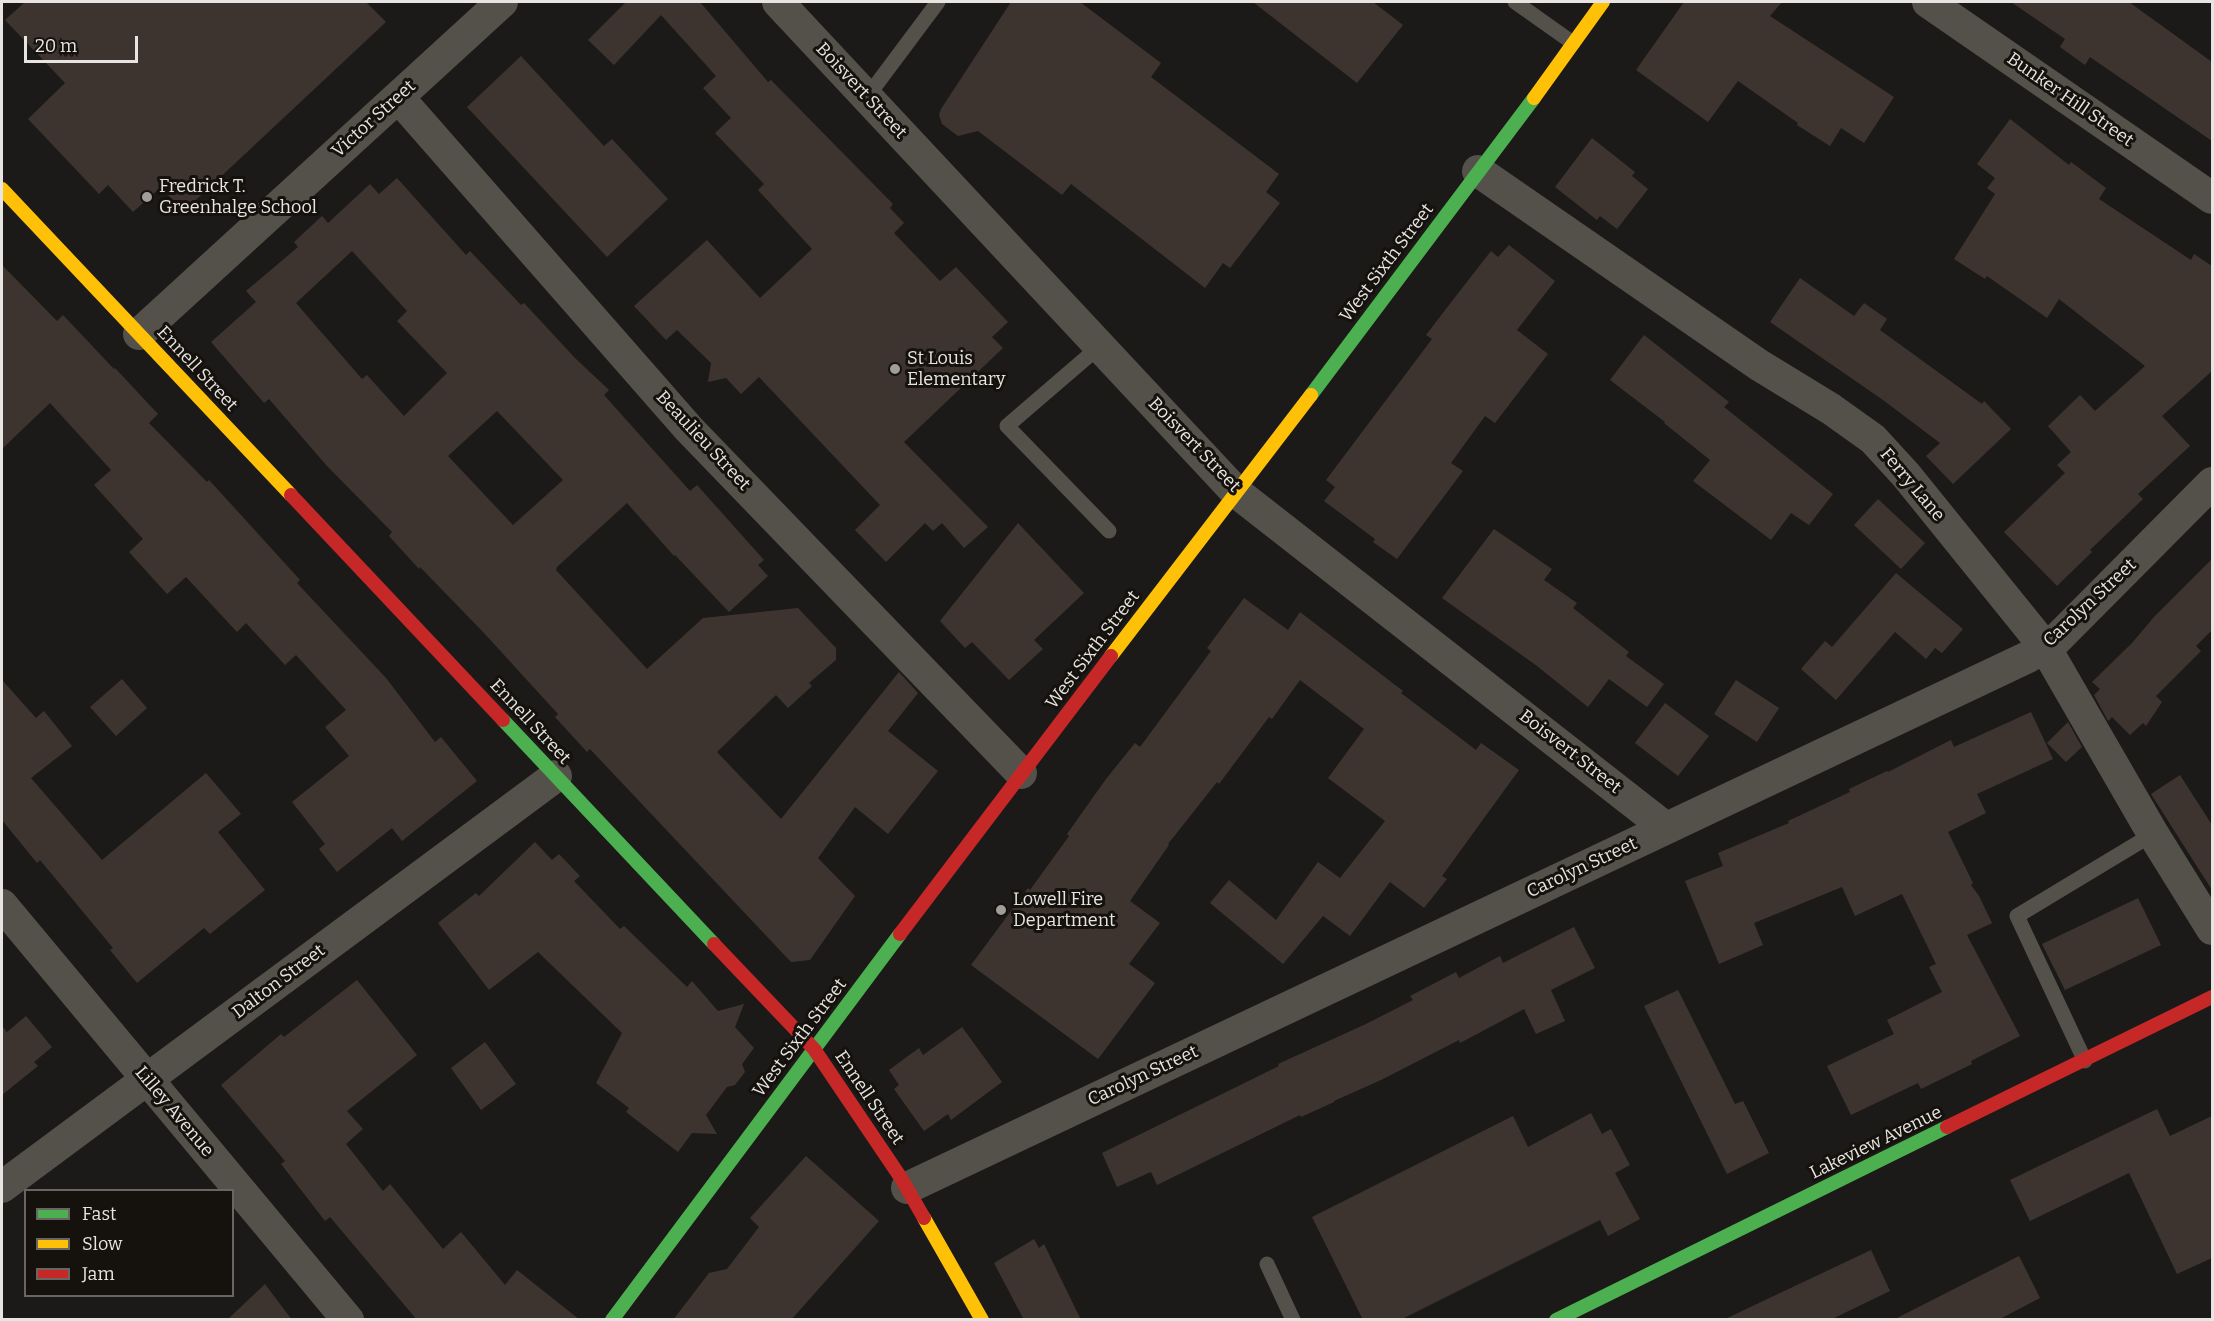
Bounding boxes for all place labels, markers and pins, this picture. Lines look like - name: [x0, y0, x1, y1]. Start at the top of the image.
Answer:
- place label: Fredrick T. Greenhalge School: [159, 176, 317, 219]
- marker: Fredrick T. Greenhalge School: [140, 190, 154, 204]
- place label: St Louis Elementary: [907, 348, 1006, 391]
- marker: St Louis Elementary: [888, 362, 902, 376]
- place label: Lowell Fire Department: [1013, 889, 1116, 932]
- marker: Lowell Fire Department: [994, 903, 1008, 917]

